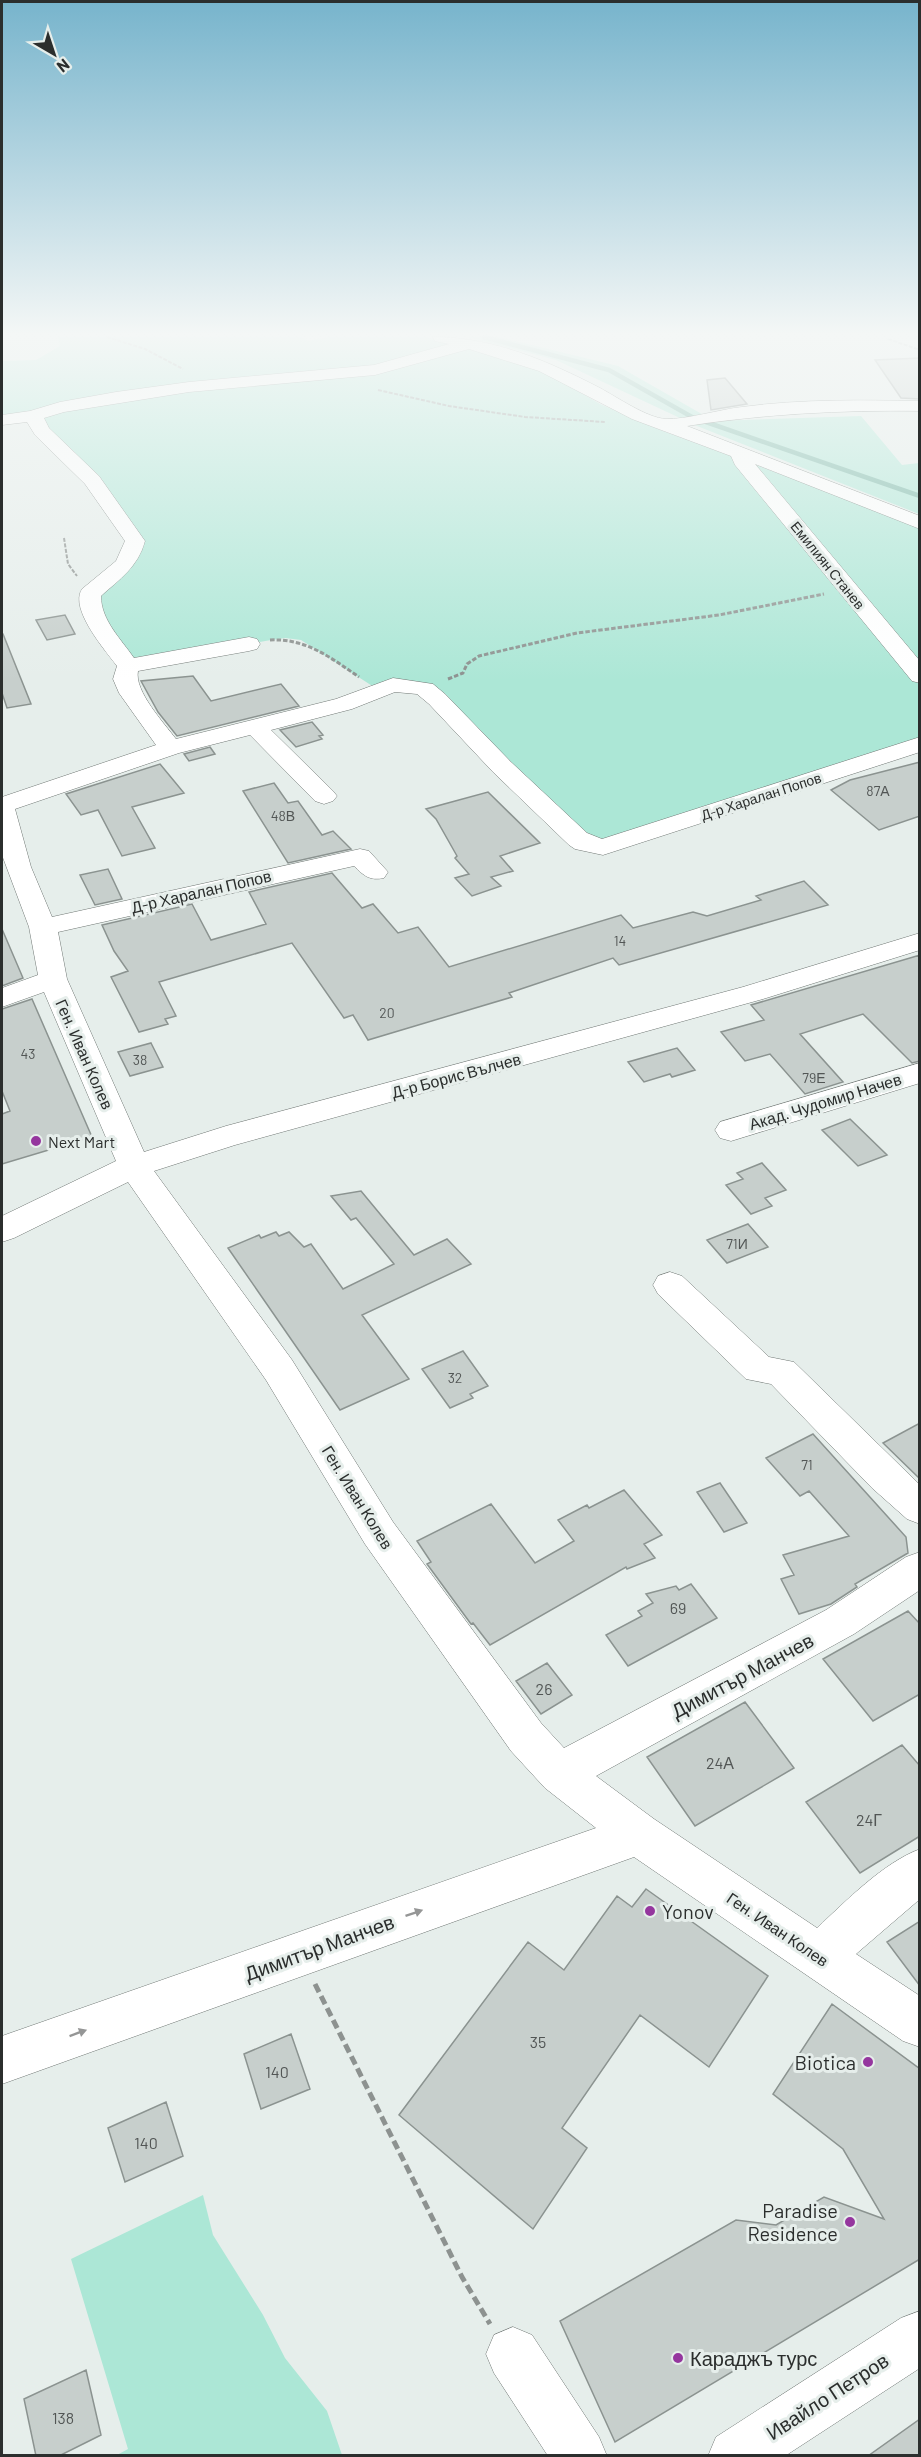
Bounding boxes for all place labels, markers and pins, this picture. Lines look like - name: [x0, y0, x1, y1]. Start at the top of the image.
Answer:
- place label: Next Mart: [48, 1132, 115, 1151]
- marker: Next Mart: [29, 1134, 43, 1148]
- place label: Yonov: [662, 1899, 714, 1923]
- marker: Yonov: [643, 1904, 657, 1918]
- place label: Biotica: [795, 2050, 856, 2074]
- marker: Biotica: [861, 2055, 875, 2069]
- place label: Paradise Residence: [747, 2198, 838, 2245]
- marker: Paradise Residence: [843, 2215, 857, 2229]
- place label: Караджъ турс: [690, 2346, 817, 2370]
- marker: Караджъ турс: [671, 2351, 685, 2365]

